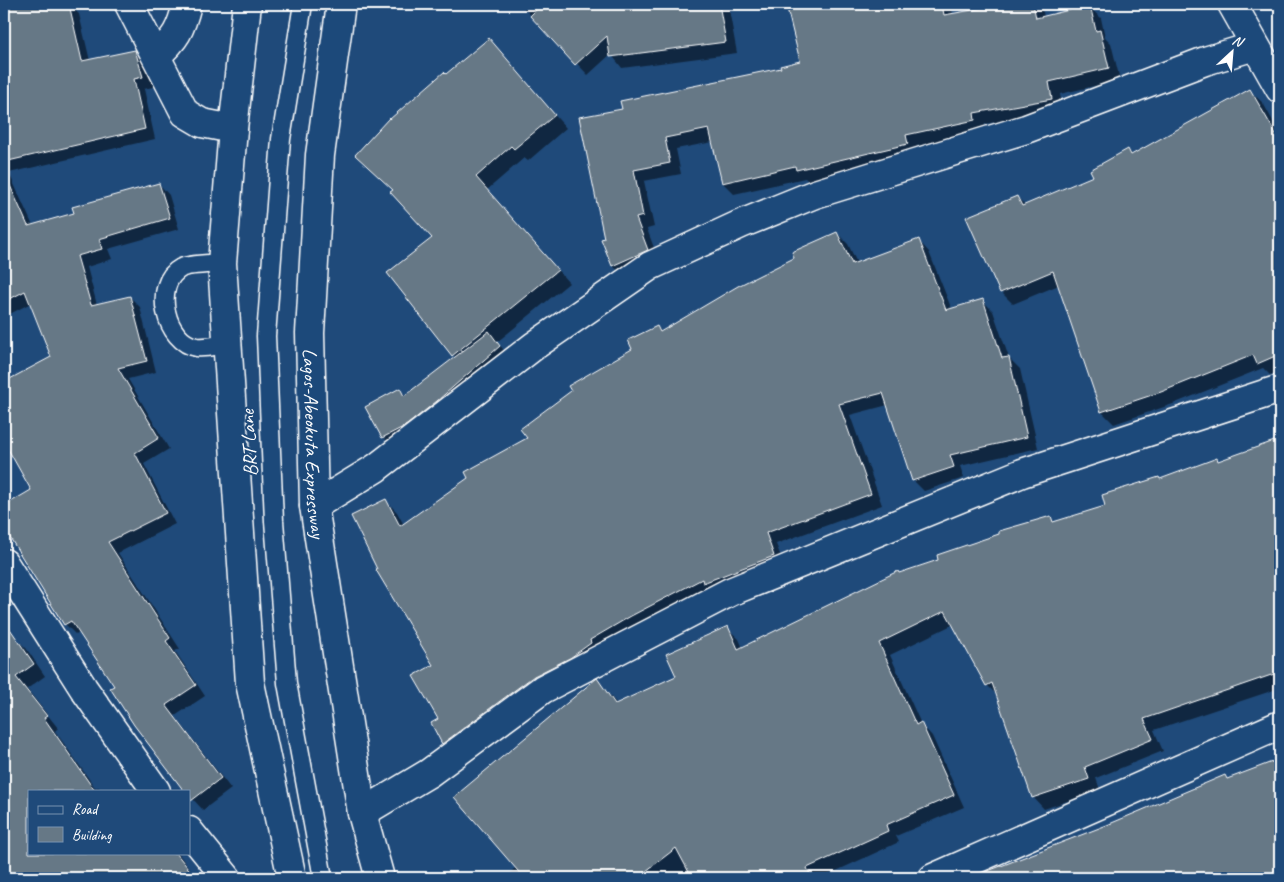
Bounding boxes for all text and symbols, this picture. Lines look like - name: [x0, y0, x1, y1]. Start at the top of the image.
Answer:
- north arrow: [1206, 28, 1256, 78]
- text: N: [1230, 31, 1247, 51]
- street label: Lagos-Abeokuta Expressway: [298, 348, 332, 542]
- street label: BRT Lane: [235, 407, 263, 477]
- legend: [28, 790, 190, 854]
- text: Road: [72, 800, 99, 819]
- text: Building: [72, 826, 112, 845]

